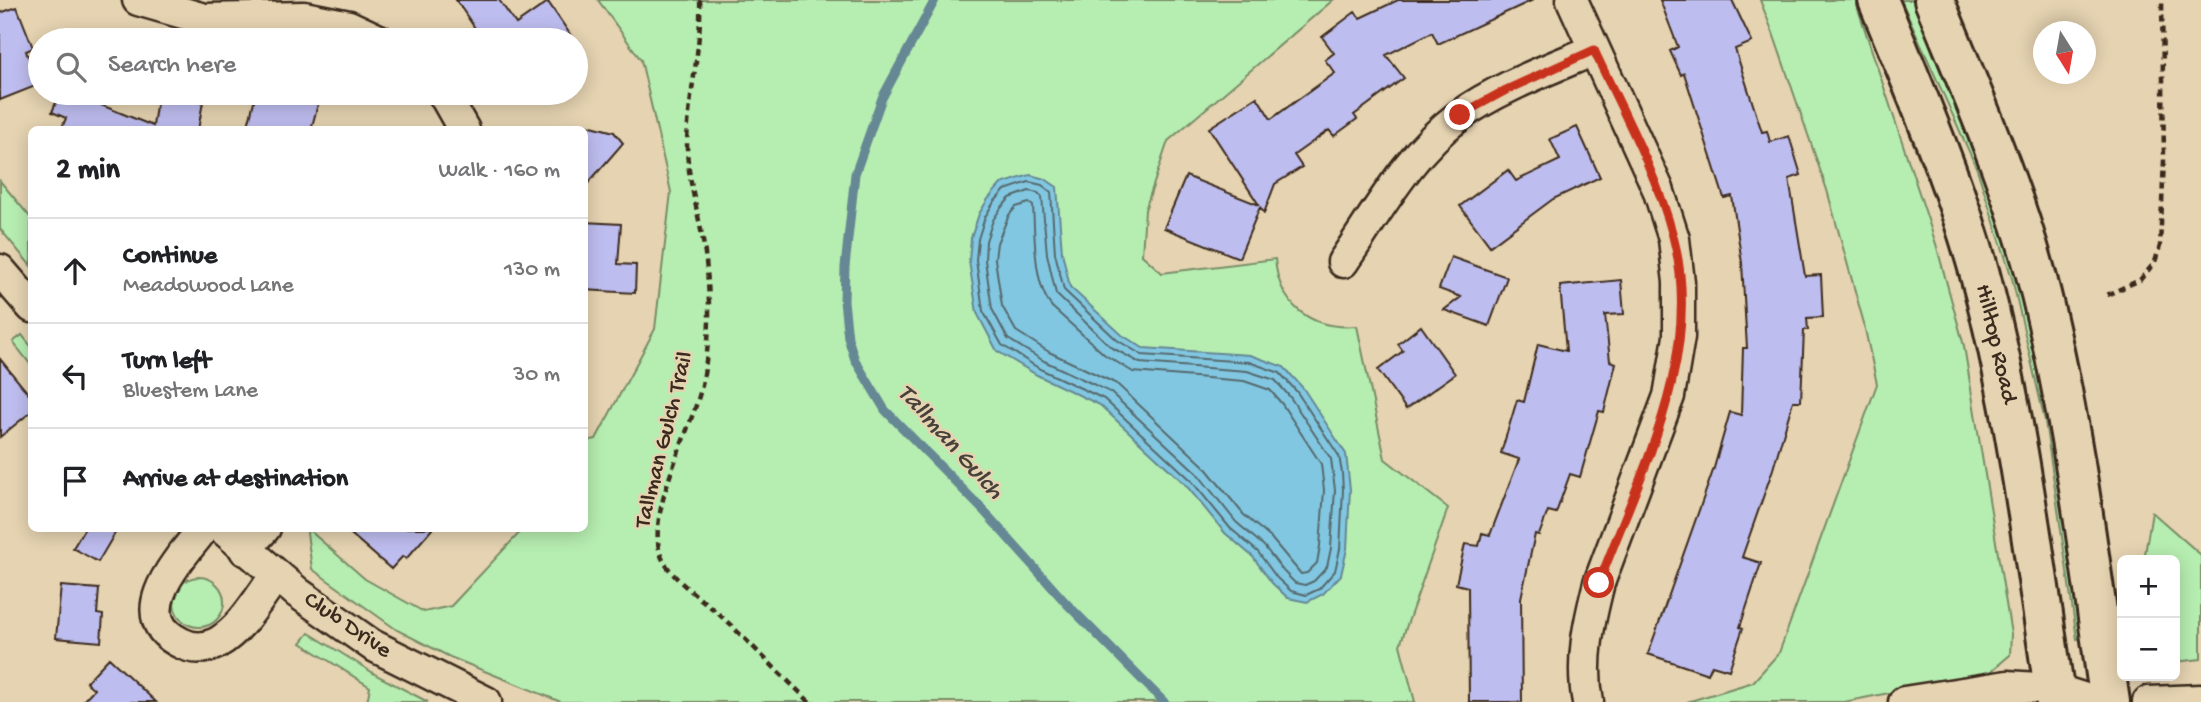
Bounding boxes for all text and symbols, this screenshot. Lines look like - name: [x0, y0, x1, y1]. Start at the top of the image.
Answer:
- north arrow: [2033, 21, 2096, 84]
- search box: [28, 28, 588, 105]
- icon: search: [52, 48, 90, 86]
- text: Search here: [108, 51, 236, 82]
- route end: [1444, 99, 1475, 130]
- text: 2 min: [56, 154, 120, 189]
- text: Walk · 160 m: [438, 158, 560, 185]
- text: Continue: [123, 242, 217, 273]
- icon: ahead: [56, 252, 94, 290]
- text: 130 m: [504, 257, 560, 284]
- text: Meadowood Lane: [123, 273, 294, 300]
- street label: Hilltop Road: [1967, 281, 2023, 408]
- text: Turn left: [123, 347, 211, 378]
- street label: Tallman Gulch Trail: [629, 349, 701, 533]
- icon: left: [56, 357, 94, 395]
- text: 30 m: [513, 362, 560, 389]
- text: Bluestem Lane: [123, 378, 258, 405]
- water label: Tallman Gulch: [889, 379, 1010, 508]
- icon: arrive: [56, 462, 94, 500]
- text: Arrive at destination: [123, 465, 348, 496]
- map controls: [2117, 555, 2180, 681]
- button: +: [2117, 555, 2180, 618]
- route start: [1583, 567, 1614, 598]
- street label: Club Drive: [297, 586, 397, 666]
- button: −: [2117, 618, 2180, 681]

